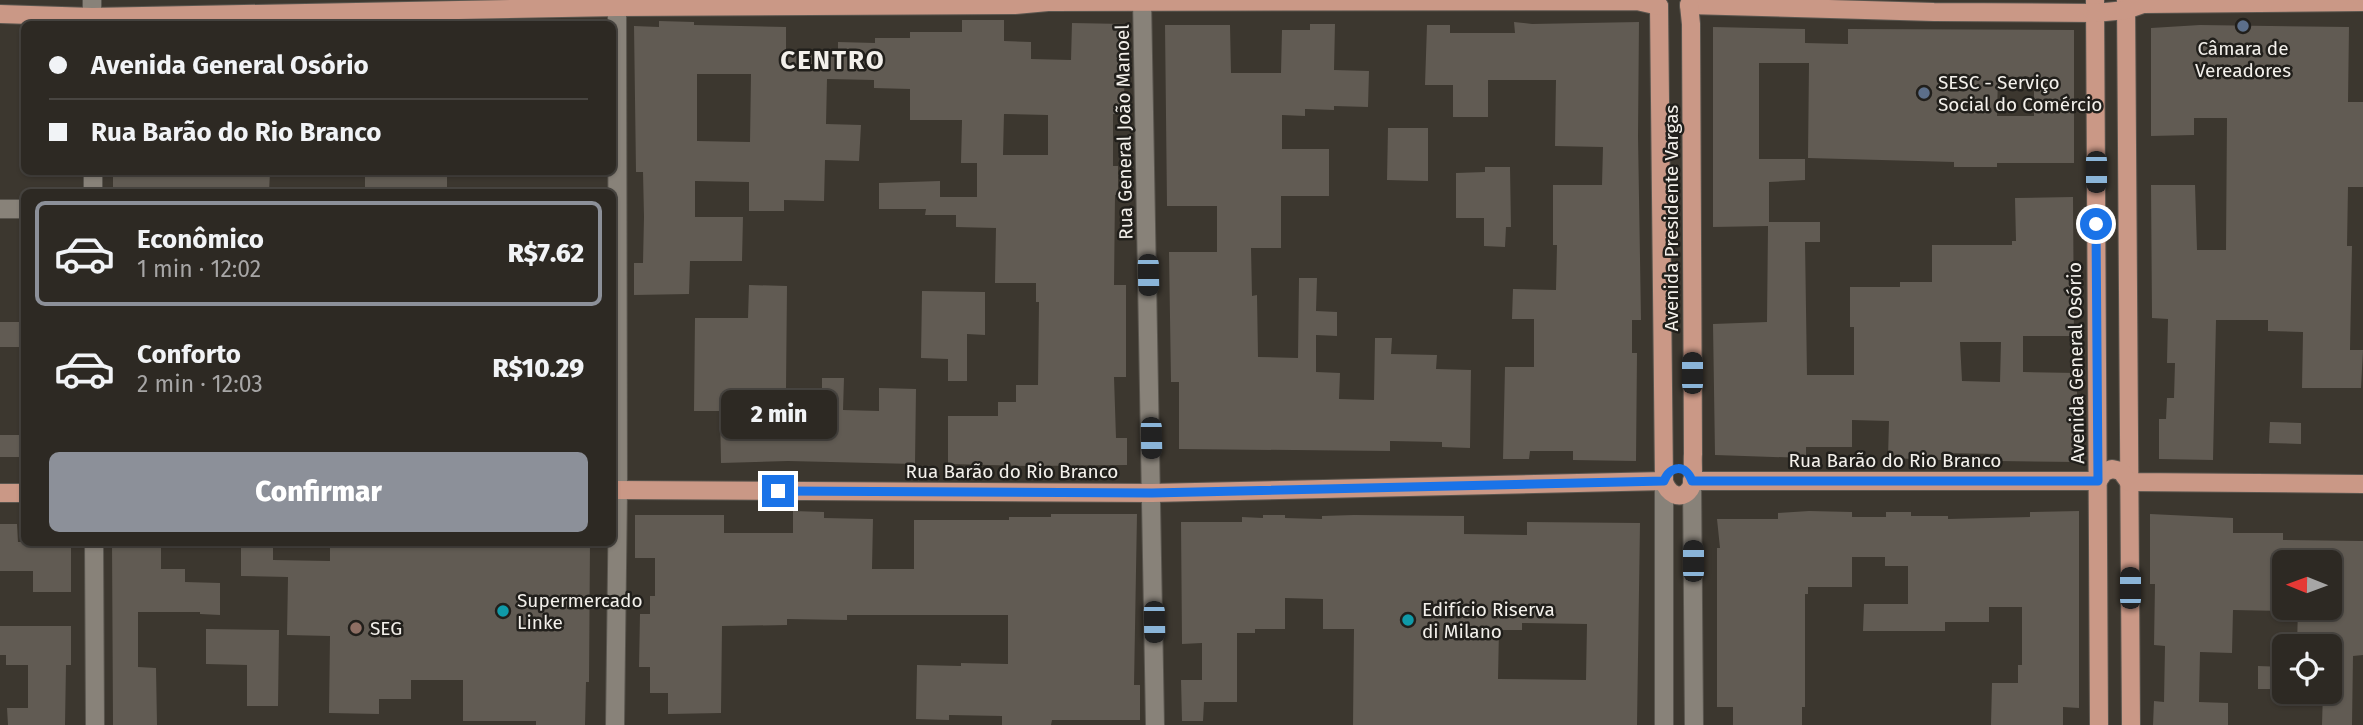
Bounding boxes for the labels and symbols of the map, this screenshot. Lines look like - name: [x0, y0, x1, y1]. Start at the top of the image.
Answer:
- marker: Câmara de Vereadores: [2235, 18, 2251, 34]
- street label: Rua General João Manoel: [1111, 24, 1137, 240]
- place label: Câmara de Vereadores: [2195, 37, 2291, 82]
- district label: CENTRO: [780, 45, 886, 76]
- place label: SESC - Serviço Social do Comércio: [1938, 71, 2102, 116]
- marker: SESC - Serviço Social do Comércio: [1916, 85, 1932, 101]
- street label: Avenida Presidente Vargas: [1660, 105, 1683, 331]
- car: [2086, 151, 2107, 193]
- route start: [2080, 208, 2112, 240]
- car: [1138, 254, 1159, 296]
- street label: Avenida General Osório: [2063, 262, 2089, 464]
- car: [1682, 352, 1703, 394]
- callout: 2 min: [720, 390, 836, 438]
- car: [1141, 417, 1162, 459]
- street label: Rua Barão do Rio Branco: [1789, 449, 2001, 472]
- street label: Rua Barão do Rio Branco: [906, 460, 1118, 483]
- route end: [762, 475, 794, 507]
- car: [1683, 540, 1704, 582]
- north arrow: [2272, 550, 2342, 620]
- car: [2120, 567, 2141, 609]
- place label: Supermercado Linke: [517, 589, 642, 634]
- place label: Edifício Riserva di Milano: [1422, 598, 1555, 643]
- car: [1144, 601, 1165, 643]
- marker: Supermercado Linke: [495, 603, 511, 619]
- marker: Edifício Riserva di Milano: [1400, 612, 1416, 628]
- place label: SEG: [370, 617, 402, 640]
- marker: SEG: [348, 620, 364, 636]

